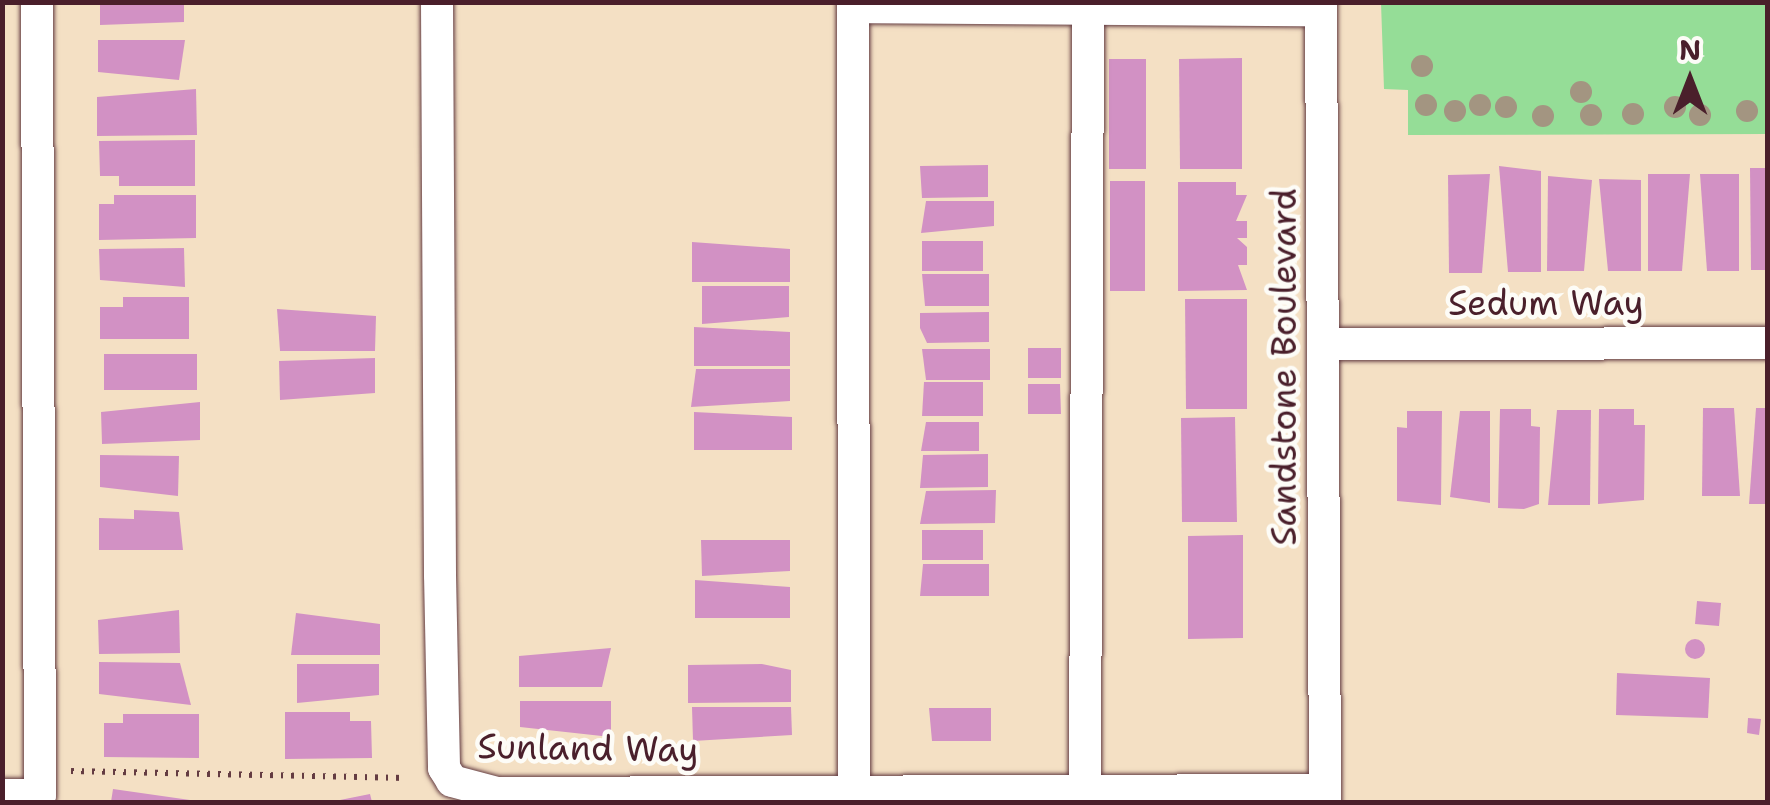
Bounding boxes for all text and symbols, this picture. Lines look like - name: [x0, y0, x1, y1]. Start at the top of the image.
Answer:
- north arrow: [1640, 30, 1740, 130]
- text: N: [1679, 31, 1701, 69]
- street label: Sandstone Boulevard: [1263, 188, 1305, 546]
- street label: Sedum Way: [1448, 282, 1644, 324]
- street label: Sunland Way: [477, 725, 699, 771]

